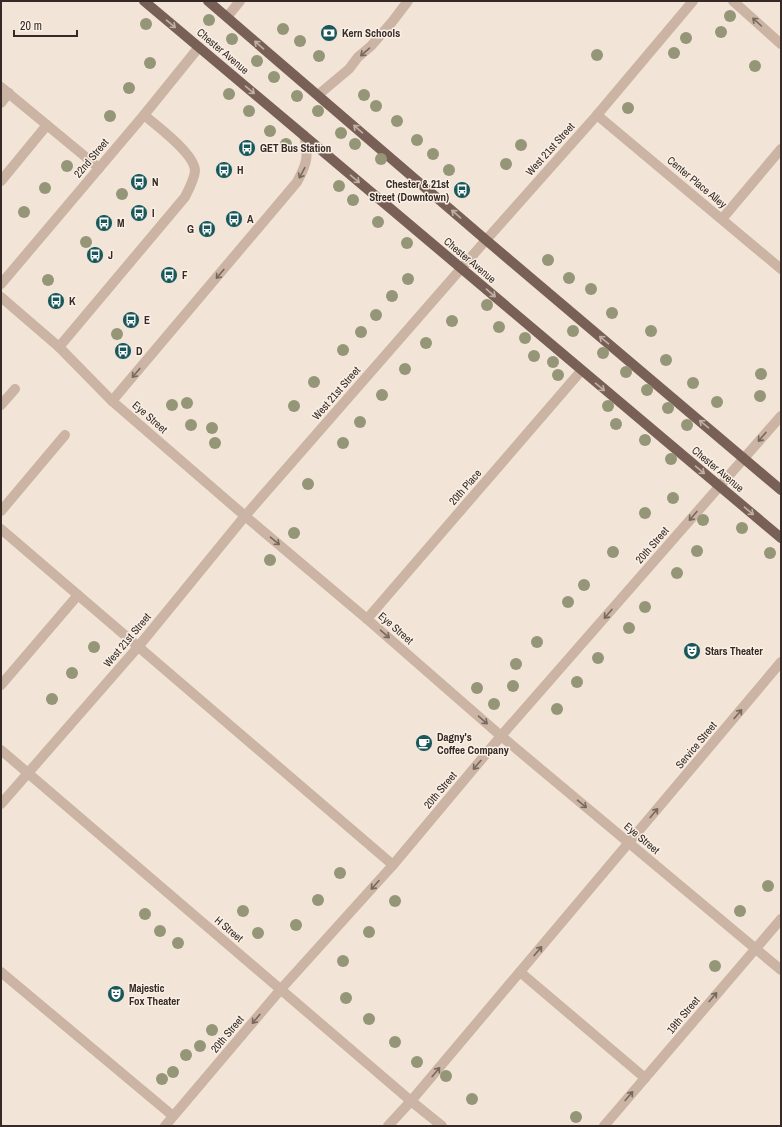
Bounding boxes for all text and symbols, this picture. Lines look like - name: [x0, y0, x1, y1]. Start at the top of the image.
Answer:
- scale bar: [14, 12, 77, 38]
- text: 20 m: [20, 18, 42, 34]
- one-way arrow: [752, 18, 762, 27]
- one-way arrow: [166, 19, 177, 28]
- bank icon: Kern Schools: [319, 23, 339, 43]
- street label: Chester Avenue: [194, 25, 252, 77]
- place label: Kern Schools: [342, 26, 400, 40]
- one-way arrow: [254, 40, 265, 49]
- one-way arrow: [359, 47, 370, 56]
- one-way arrow: [245, 86, 256, 95]
- street label: West 21st Street: [523, 119, 578, 178]
- one-way arrow: [353, 125, 363, 134]
- street label: 22nd Street: [71, 135, 112, 180]
- bus stop icon: GET Bus Station: [237, 138, 257, 158]
- place label: GET Bus Station: [260, 141, 331, 155]
- street label: Center Place Alley: [664, 153, 730, 211]
- bus stop icon: H: [214, 160, 234, 180]
- place label: H: [237, 163, 244, 177]
- one-way arrow: [297, 167, 305, 179]
- bus stop icon: N: [129, 172, 149, 192]
- one-way arrow: [350, 174, 361, 183]
- place label: N: [152, 175, 159, 189]
- place label: Chester & 21st Street (Downtown): [369, 177, 449, 204]
- bus stop icon: Chester & 21st Street (Downtown): [452, 180, 472, 200]
- bus stop icon: I: [129, 203, 149, 223]
- place label: I: [152, 206, 155, 220]
- bus stop icon: A: [224, 209, 244, 229]
- one-way arrow: [451, 210, 462, 219]
- place label: A: [247, 212, 254, 226]
- bus stop icon: M: [94, 213, 114, 233]
- place label: M: [117, 216, 125, 230]
- bus stop icon: G: [197, 219, 217, 239]
- place label: G: [187, 222, 194, 236]
- street label: Chester Avenue: [441, 234, 499, 286]
- bus stop icon: J: [85, 245, 105, 265]
- place label: J: [108, 248, 113, 262]
- bus stop icon: F: [159, 265, 179, 285]
- place label: F: [182, 268, 188, 282]
- one-way arrow: [215, 268, 224, 279]
- one-way arrow: [486, 289, 496, 298]
- bus stop icon: K: [46, 291, 66, 311]
- place label: K: [69, 294, 76, 308]
- bus stop icon: E: [121, 310, 141, 330]
- place label: E: [144, 313, 150, 327]
- one-way arrow: [599, 335, 610, 344]
- bus stop icon: D: [113, 341, 133, 361]
- place label: D: [136, 344, 143, 358]
- street label: West 21st Street: [309, 363, 363, 423]
- one-way arrow: [131, 368, 140, 378]
- one-way arrow: [595, 383, 606, 391]
- street label: Eye Street: [130, 398, 171, 436]
- one-way arrow: [698, 419, 709, 428]
- one-way arrow: [758, 431, 767, 442]
- street label: Chester Avenue: [689, 443, 747, 495]
- street label: 20th Place: [446, 466, 484, 508]
- one-way arrow: [695, 466, 705, 475]
- one-way arrow: [744, 507, 755, 516]
- one-way arrow: [689, 511, 698, 521]
- street label: 20th Street: [632, 523, 672, 566]
- one-way arrow: [270, 537, 280, 546]
- one-way arrow: [603, 608, 612, 619]
- street label: Eye Street: [376, 609, 417, 647]
- street label: West 21st Street: [100, 610, 154, 670]
- one-way arrow: [380, 630, 390, 639]
- theatre icon: Stars Theater: [682, 641, 702, 661]
- place label: Stars Theater: [705, 644, 763, 658]
- one-way arrow: [734, 708, 743, 719]
- one-way arrow: [477, 716, 488, 725]
- street label: Service Street: [672, 718, 720, 771]
- place label: Dagny's Coffee Company: [437, 730, 509, 757]
- cafe icon: Dagny's Coffee Company: [414, 733, 434, 753]
- one-way arrow: [472, 759, 481, 770]
- street label: 20th Street: [420, 768, 460, 811]
- one-way arrow: [577, 799, 587, 808]
- one-way arrow: [650, 808, 659, 818]
- street label: Eye Street: [621, 819, 663, 857]
- one-way arrow: [371, 880, 380, 890]
- street label: H Street: [212, 913, 247, 945]
- one-way arrow: [533, 945, 542, 956]
- place label: Majestic Fox Theater: [129, 981, 180, 1008]
- theatre icon: Majestic Fox Theater: [106, 984, 126, 1004]
- one-way arrow: [709, 992, 718, 1003]
- street label: 19th Street: [663, 993, 703, 1036]
- street label: 20th Street: [207, 1012, 247, 1055]
- one-way arrow: [251, 1013, 260, 1024]
- one-way arrow: [432, 1066, 441, 1077]
- one-way arrow: [625, 1091, 634, 1102]

